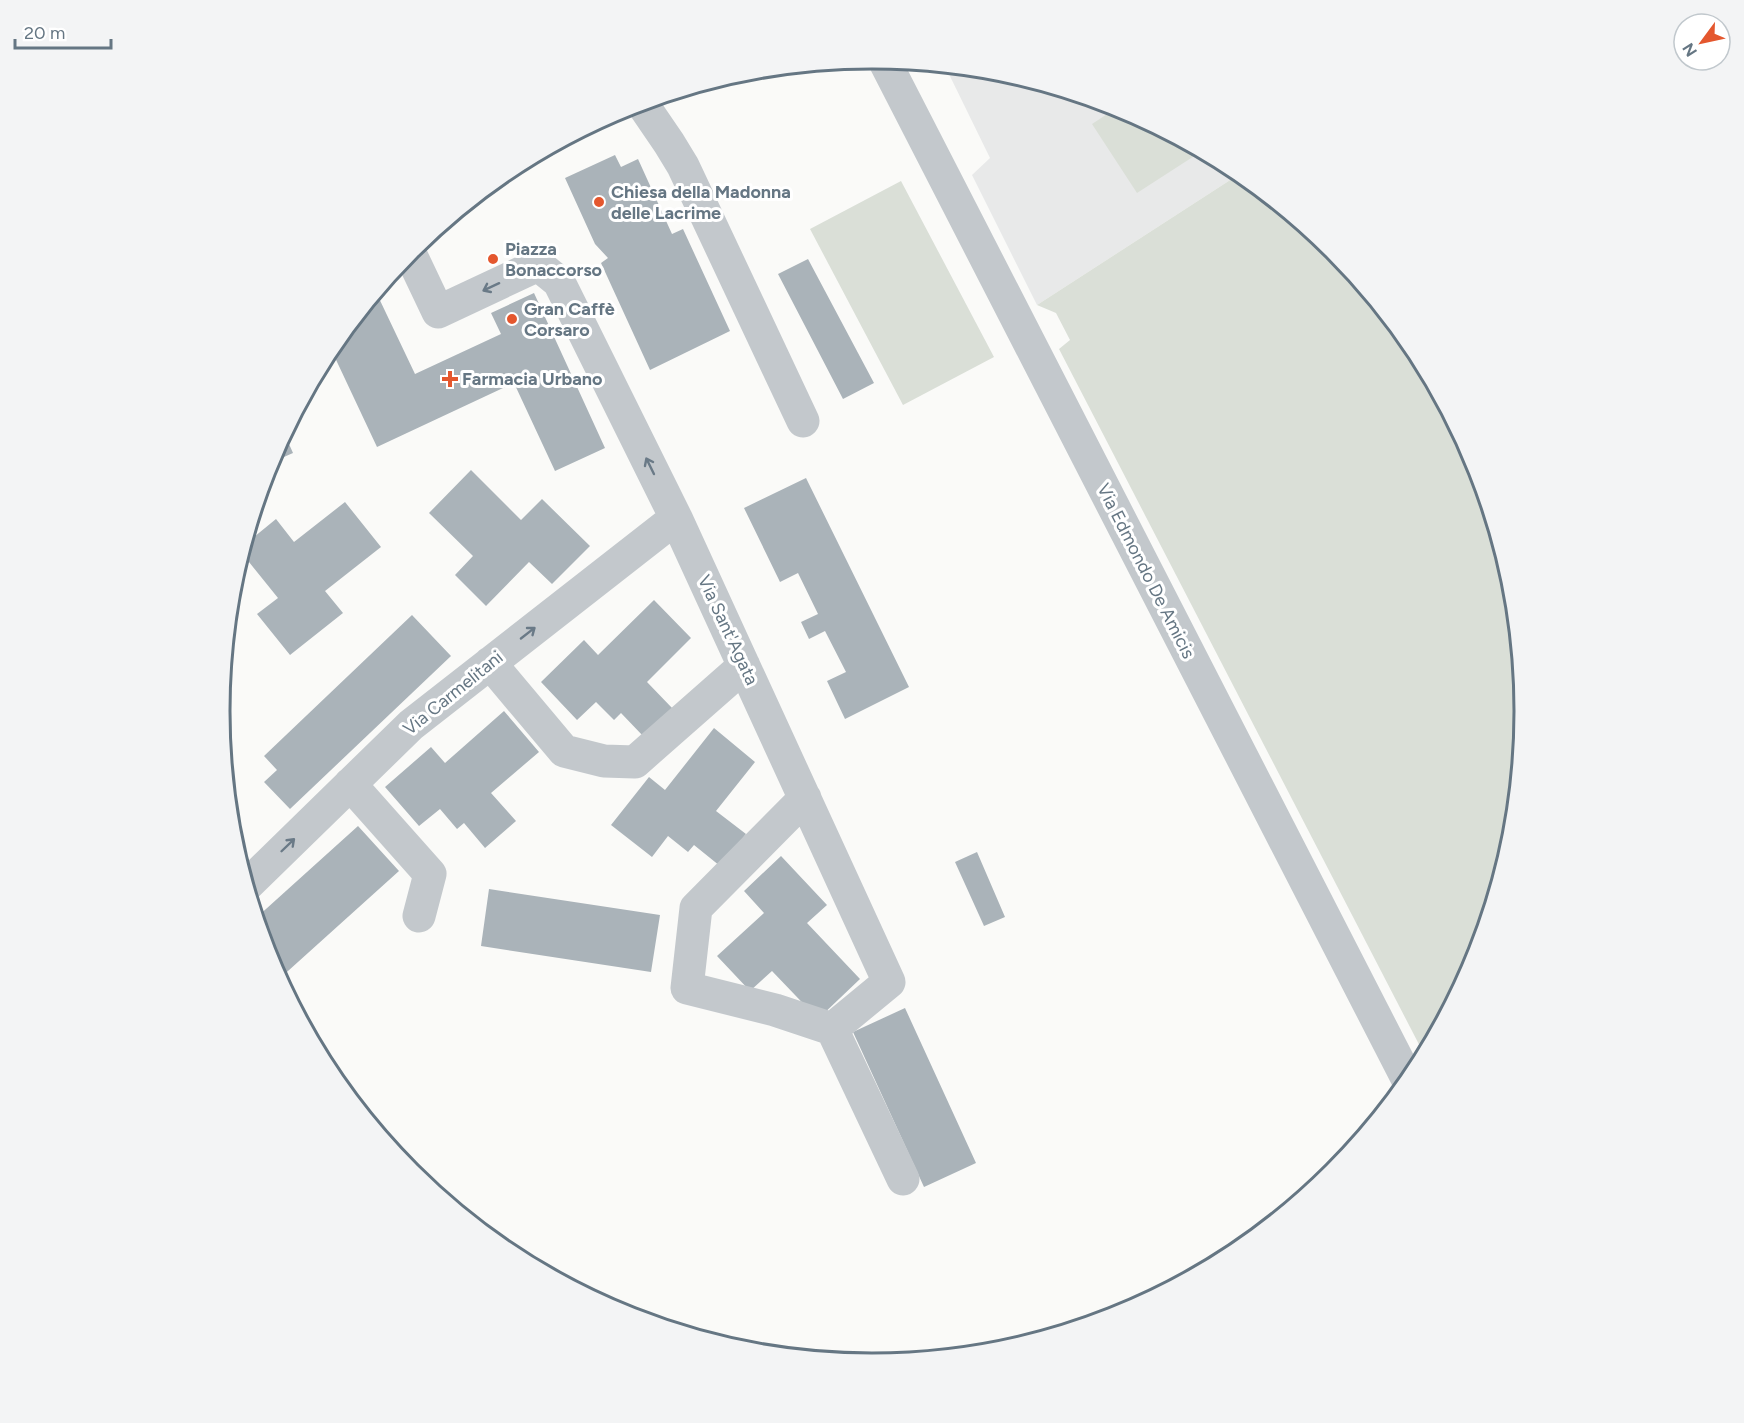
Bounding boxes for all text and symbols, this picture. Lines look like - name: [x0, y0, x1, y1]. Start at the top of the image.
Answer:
- scale bar: [15, 12, 111, 50]
- north arrow: [1672, 12, 1732, 72]
- text: 20 m: [24, 22, 65, 44]
- text: N: [1679, 40, 1701, 60]
- place label: Chiesa della Madonna delle Lacrime: [611, 181, 791, 224]
- marker: Chiesa della Madonna delle Lacrime: [592, 195, 606, 209]
- place label: Piazza Bonaccorso: [505, 238, 602, 281]
- marker: Piazza Bonaccorso: [486, 252, 500, 266]
- one-way arrow: [482, 282, 500, 294]
- place label: Gran Caffè Corsaro: [524, 298, 615, 341]
- marker: Gran Caffè Corsaro: [505, 312, 519, 326]
- place label: Farmacia Urbano: [462, 368, 602, 390]
- marker: Farmacia Urbano: [443, 372, 457, 386]
- one-way arrow: [644, 457, 655, 475]
- street label: Via Edmondo De Amicis: [1092, 480, 1200, 662]
- street label: Via Sant'Agata: [693, 572, 763, 688]
- one-way arrow: [520, 627, 536, 640]
- street label: Via Carmelitani: [399, 646, 507, 740]
- one-way arrow: [280, 838, 295, 852]

